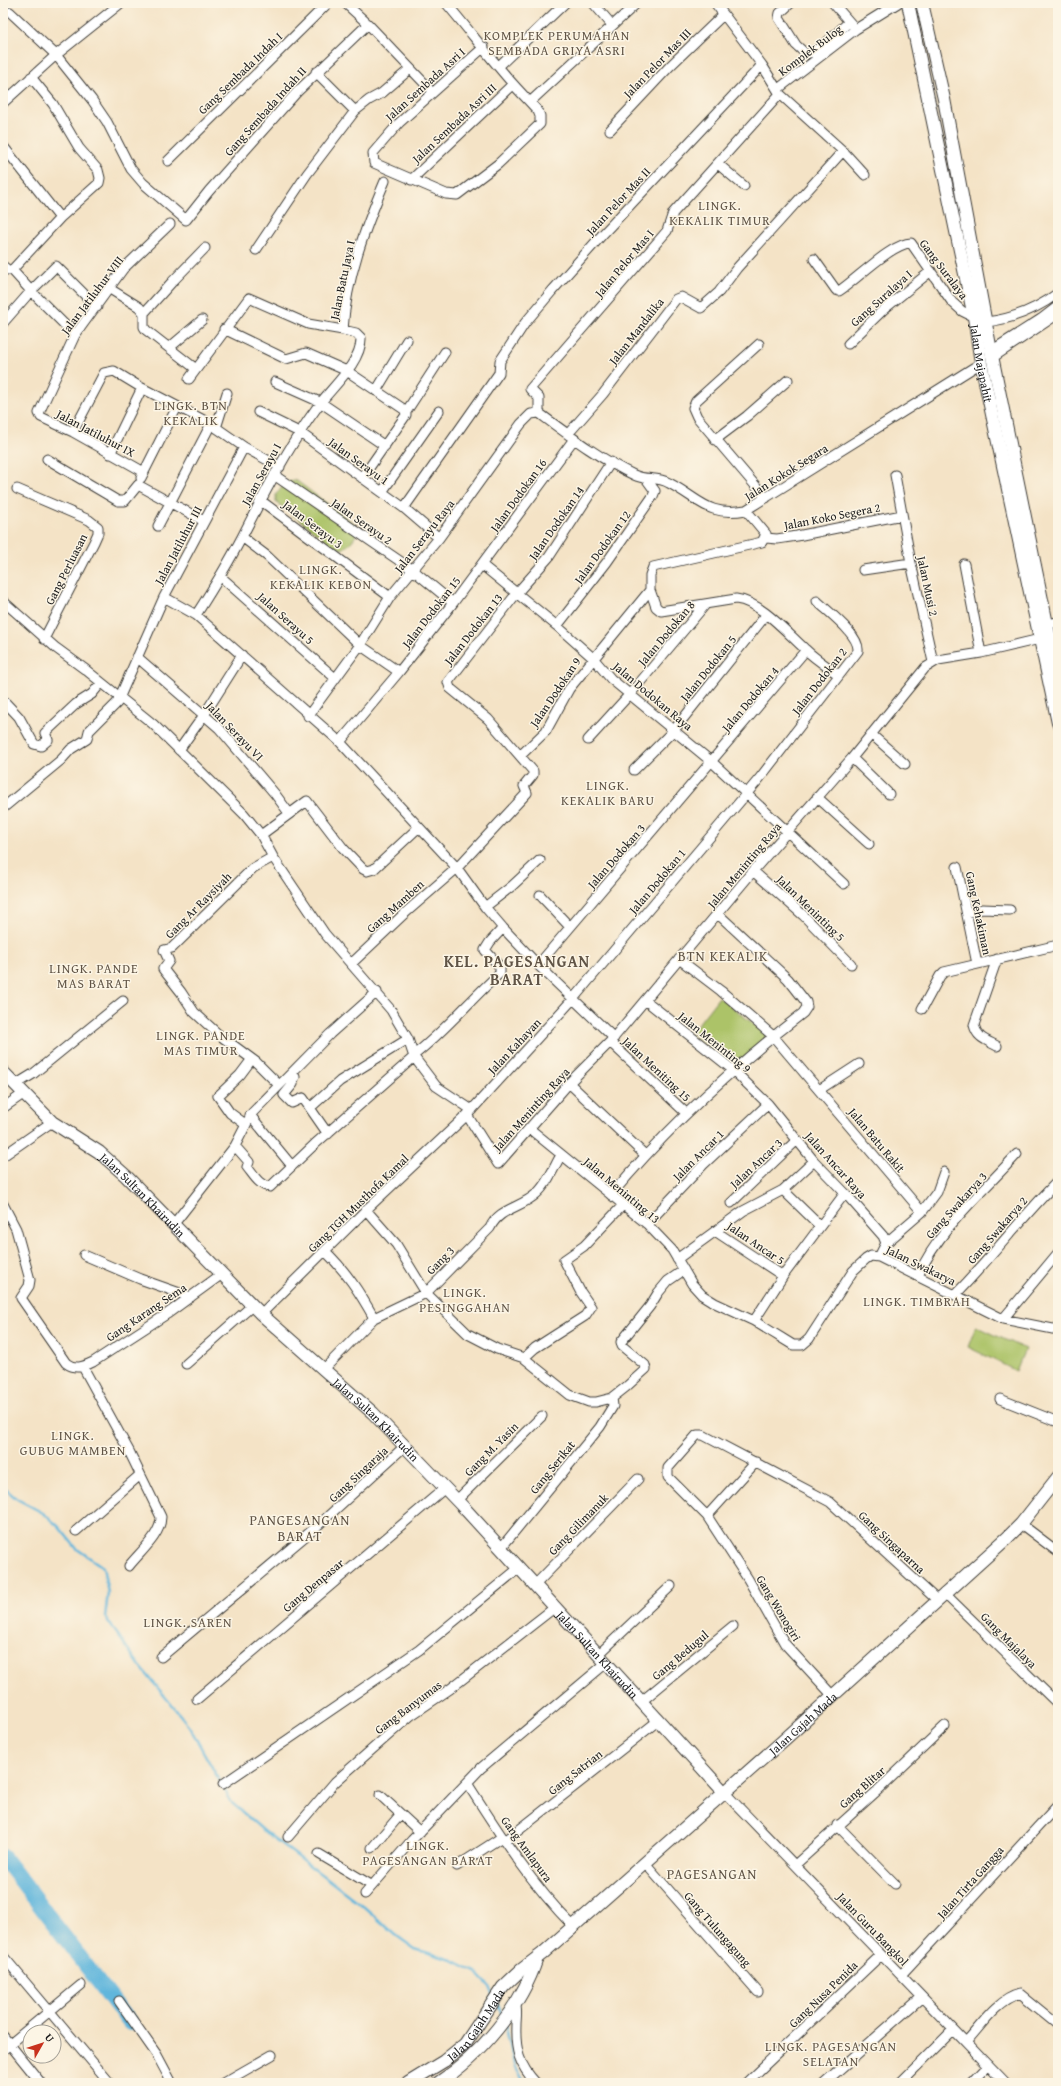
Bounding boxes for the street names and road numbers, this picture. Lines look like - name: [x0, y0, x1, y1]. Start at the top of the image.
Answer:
- street label: Komplek Bulog: [775, 20, 845, 80]
- street label: Jalan Pelor Mas III: [618, 24, 695, 103]
- street label: Gang Sembada Indah I: [194, 28, 286, 118]
- street label: Jalan Sembada Asri I: [380, 43, 469, 126]
- street label: Gang Sembada Indah II: [220, 62, 310, 160]
- street label: Jalan Sembada Asri III: [407, 79, 500, 168]
- street label: Jalan Pelor Mas II: [581, 163, 654, 240]
- street label: Jalan Pelor Mas I: [589, 225, 658, 302]
- street label: Gang Suralaya: [916, 235, 972, 303]
- street label: Jalan Batu Jaya I: [325, 238, 359, 323]
- street label: Jalan Jatiluhur VIII: [56, 252, 127, 339]
- street label: Gang Suralaya I: [846, 265, 916, 330]
- street label: Jalan Mandalika: [603, 294, 668, 370]
- street label: Jalan Majapahit: [966, 321, 998, 405]
- street label: Jalan Jatiluhur IX: [52, 404, 139, 461]
- street label: Jalan Serayu 1: [324, 432, 393, 489]
- street label: Jalan Kokok Segara: [739, 439, 831, 506]
- street label: Jalan Serayu I: [236, 440, 285, 510]
- street label: Jalan Dodokan 16: [485, 455, 550, 537]
- street label: Jalan Dodokan 14: [523, 483, 588, 565]
- street label: Jalan Serayu 2: [327, 493, 396, 548]
- street label: Jalan Serayu 3: [278, 495, 347, 552]
- street label: Jalan Serayu Raya: [389, 495, 458, 578]
- street label: Jalan Koko Segera 2: [780, 498, 882, 534]
- street label: Jalan Jatiluhur III: [149, 502, 206, 589]
- street label: Jalan Dodokan 12: [569, 507, 634, 589]
- street label: Gang Perluasan: [41, 530, 91, 608]
- street label: Jalan Musi 2: [913, 553, 943, 618]
- street label: Jalan Dodokan 15: [396, 573, 464, 653]
- street label: Jalan Serayu 5: [253, 587, 318, 648]
- street label: Jalan Dodokan 13: [438, 590, 506, 670]
- street label: Jalan Dodokan 8: [632, 596, 699, 671]
- street label: Jalan Dodokan 5: [675, 631, 740, 706]
- street label: Jalan Dodokan 2: [786, 644, 851, 720]
- street label: Jalan Dodokan 9: [524, 654, 585, 732]
- street label: Jalan Dodokan Raya: [608, 656, 697, 735]
- street label: Jalan Dodokan 4: [716, 662, 783, 737]
- street label: Jalan Serayu VI: [201, 696, 268, 765]
- street label: Jalan Meninting Raya: [702, 818, 785, 913]
- street label: Jalan Dodokan 3: [582, 820, 649, 894]
- street label: Jalan Dodokan 1: [623, 844, 690, 919]
- street label: Gang Ar Raysiyah: [161, 868, 235, 942]
- street label: Jalan Meninting 5: [772, 870, 849, 945]
- street label: Gang Kehakiman: [962, 870, 996, 957]
- street label: Gang Mamben: [363, 875, 428, 936]
- street label: Jalan Meninting 9: [674, 1006, 755, 1077]
- street label: Jalan Kahayan: [482, 1014, 545, 1079]
- street label: Jalan Meniting 15: [618, 1031, 695, 1105]
- street label: Jalan Meninting Raya: [487, 1063, 573, 1156]
- street label: Jalan Batu Rakit: [843, 1102, 910, 1177]
- street label: Jalan Ancar 1: [667, 1125, 728, 1186]
- street label: Jalan Ancar Raya: [800, 1126, 871, 1202]
- street label: Jalan Ancar 3: [725, 1134, 786, 1193]
- street label: Jalan Sultan Khairudin: [95, 1147, 190, 1241]
- street label: Gang TGH Musthofa Kamal: [304, 1150, 413, 1256]
- street label: Jalan Meninting 13: [579, 1152, 664, 1227]
- street label: Gang Swakarya 3: [921, 1168, 991, 1242]
- street label: Gang Swakarya 2: [963, 1192, 1031, 1267]
- street label: Jalan Ancar 5: [722, 1216, 788, 1269]
- street label: Jalan Swakarya: [881, 1240, 959, 1289]
- street label: Gang 3: [422, 1242, 458, 1278]
- street label: Gang Karang Sema: [102, 1279, 190, 1345]
- street label: Jalan Sultan Khairudin: [328, 1372, 423, 1465]
- street label: Gang M. Yasin: [460, 1418, 522, 1480]
- street label: Gang Serikat: [525, 1436, 579, 1497]
- street label: Gang Singaraja: [325, 1442, 391, 1506]
- street label: Gang Gilimanuk: [544, 1489, 613, 1559]
- street label: Gang Singaparna: [855, 1507, 929, 1577]
- street label: Gang Denpasar: [279, 1554, 347, 1616]
- street label: Gang Wonogiri: [753, 1572, 806, 1645]
- street label: Jalan Sultan Khairudin: [552, 1605, 643, 1702]
- street label: Gang Majalaya: [977, 1608, 1041, 1672]
- street label: Gang Bedugul: [648, 1626, 712, 1684]
- street label: Gang Banyumas: [371, 1676, 445, 1738]
- street label: Jalan Gajah Mada: [763, 1688, 841, 1760]
- street label: Gang Satrian: [544, 1745, 606, 1799]
- street label: Gang Blitar: [835, 1762, 889, 1812]
- street label: Gang Amlapura: [497, 1813, 557, 1886]
- street label: Jalan Tirta Gangga: [931, 1842, 1008, 1924]
- street label: Jalan Guru Bangkol: [832, 1887, 913, 1970]
- street label: Gang Tulungagung: [681, 1888, 756, 1970]
- street label: Gang Nusa Penida: [785, 1956, 861, 2031]
- street label: Jalan Gajah Mada: [441, 1985, 508, 2065]

